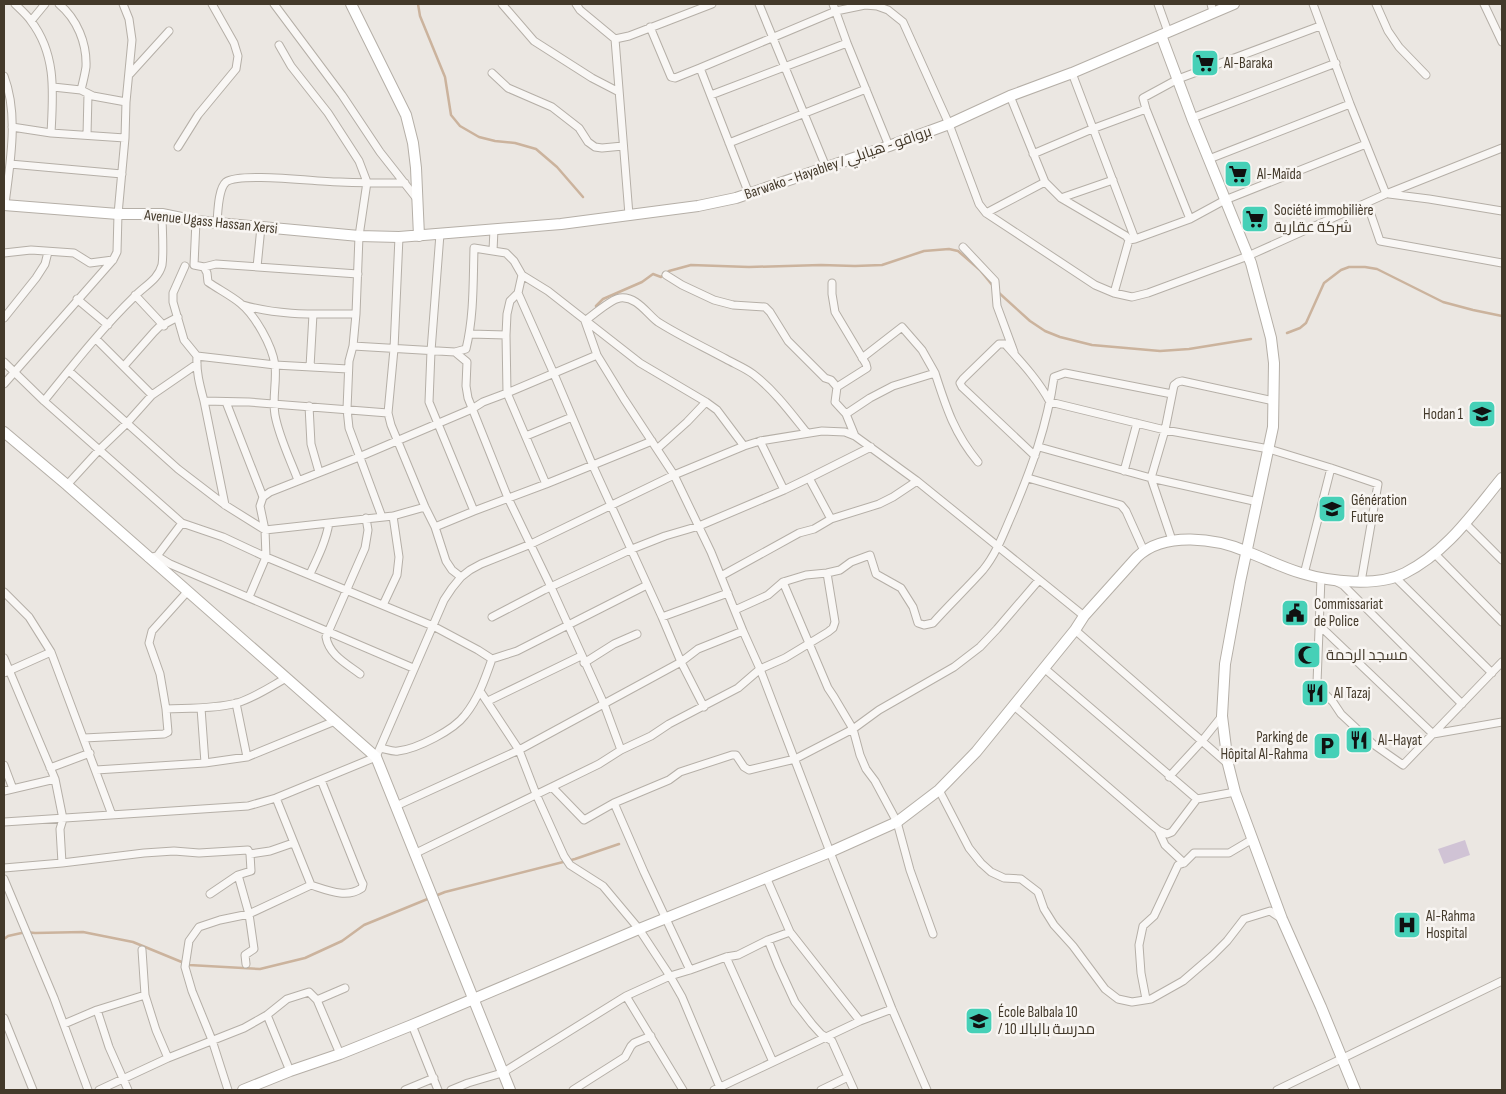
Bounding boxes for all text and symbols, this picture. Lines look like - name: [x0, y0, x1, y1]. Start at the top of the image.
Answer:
- supermarket icon: Al-Baraka: [1190, 48, 1220, 78]
- place label: Al-Baraka: [1223, 54, 1273, 73]
- street label: Barwako - Hayabley / برواقو - هيابلي: [742, 122, 935, 206]
- supermarket icon: Al-Maïda: [1223, 159, 1253, 189]
- place label: Al-Maïda: [1256, 165, 1302, 184]
- place label: Société immobilière شركة عقارية: [1274, 201, 1374, 237]
- supermarket icon: Société immobilière شركة عقارية: [1240, 204, 1270, 234]
- street label: Avenue Ugass Hassan Xersi: [142, 205, 279, 238]
- school or university icon: Hodan 1: [1467, 399, 1497, 429]
- place label: Hodan 1: [1423, 405, 1464, 424]
- place label: Génération Future: [1351, 491, 1407, 527]
- school or university icon: Génération Future: [1317, 494, 1347, 524]
- place label: Commissariat de Police: [1314, 595, 1384, 631]
- public building icon: Commissariat de Police: [1280, 598, 1310, 628]
- mosque icon: مسجد الرحمة: [1292, 640, 1322, 670]
- place label: مسجد الرحمة: [1326, 646, 1408, 665]
- restaurant icon: Al Tazaj: [1300, 678, 1330, 708]
- place label: Al Tazaj: [1333, 684, 1371, 703]
- restaurant icon: Al-Hayat: [1344, 725, 1374, 755]
- place label: Parking de Hôpital Al-Rahma: [1220, 728, 1308, 764]
- parking icon: Parking de Hôpital Al-Rahma: [1312, 731, 1342, 761]
- place label: Al-Hayat: [1377, 731, 1423, 750]
- place label: Al-Rahma Hospital: [1425, 907, 1475, 943]
- hospital icon: Al-Rahma Hospital: [1392, 910, 1422, 940]
- place label: École Balbala 10 / مدرسة بالبالا 10: [998, 1003, 1095, 1039]
- school or university icon: École Balbala 10 / مدرسة بالبالا 10: [964, 1006, 994, 1036]

